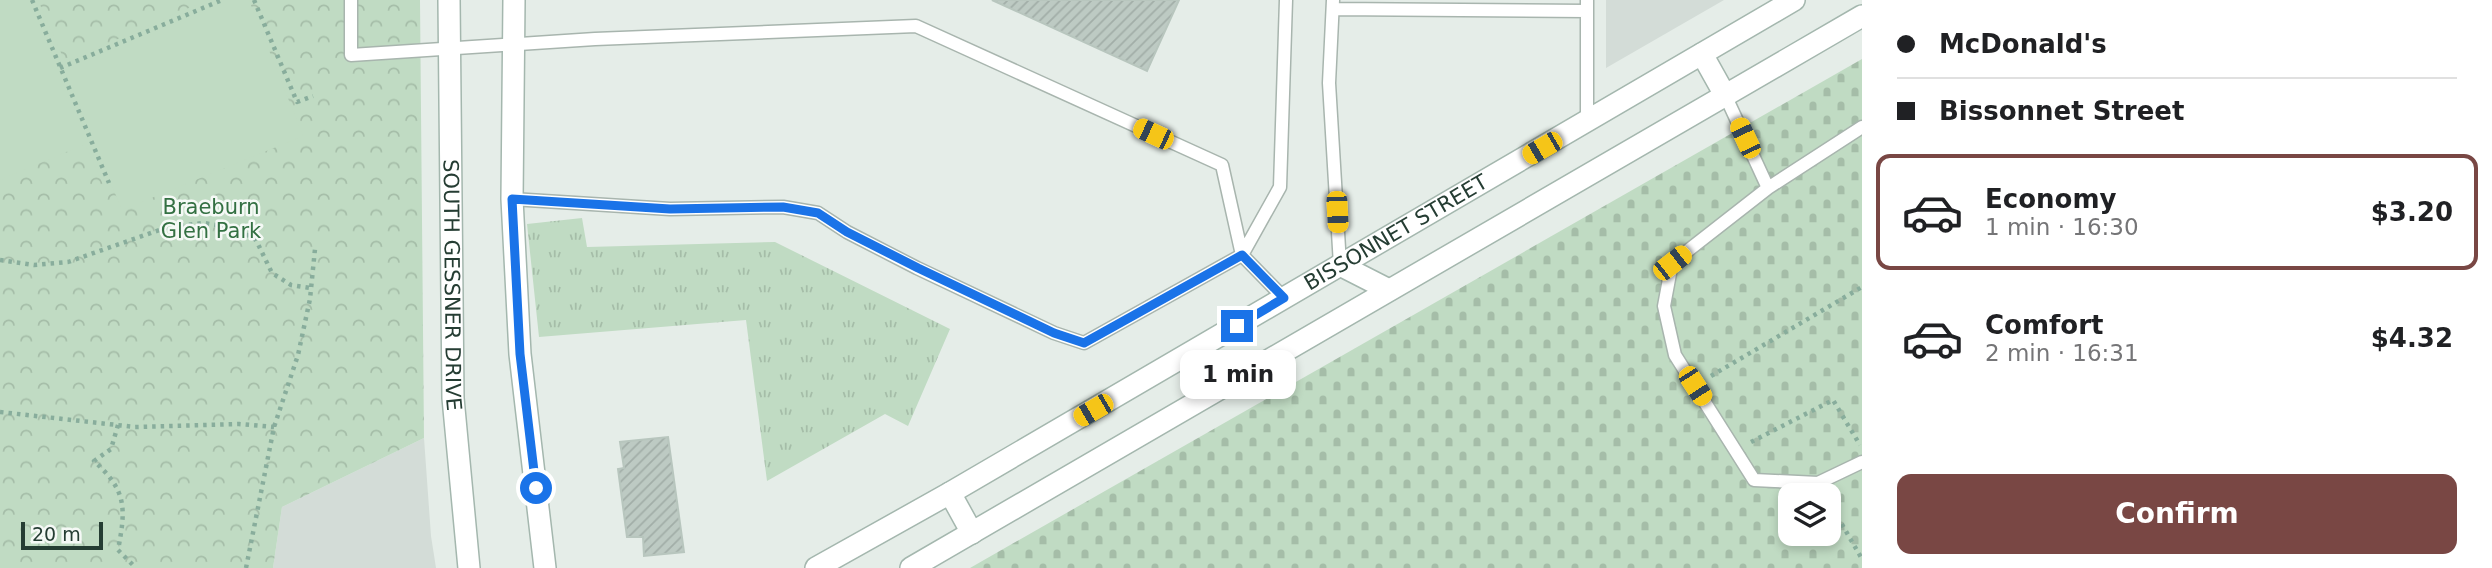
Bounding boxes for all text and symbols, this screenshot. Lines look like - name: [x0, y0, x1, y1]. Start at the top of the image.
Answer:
- text: McDonald's: [1939, 29, 2107, 59]
- text: Bissonnet Street: [1939, 96, 2184, 126]
- car: [1727, 115, 1764, 161]
- car: [1130, 116, 1177, 152]
- car: [1519, 128, 1566, 168]
- street label: SOUTH GESSNER DRIVE: [439, 159, 466, 412]
- street label: BISSONNET STREET: [1300, 170, 1492, 295]
- icon: car: [1901, 181, 1964, 244]
- text: Economy: [1985, 184, 2116, 214]
- car: [1326, 190, 1349, 234]
- park label: Braeburn Glen Park: [161, 195, 262, 243]
- text: $3.20: [2371, 197, 2453, 227]
- text: 1 min · 16:30: [1985, 214, 2139, 240]
- car: [1649, 242, 1696, 284]
- icon: car: [1901, 307, 1964, 370]
- route end: [1221, 310, 1253, 342]
- text: Comfort: [1985, 310, 2103, 340]
- text: $4.32: [2371, 323, 2453, 353]
- text: 2 min · 16:31: [1985, 340, 2139, 366]
- callout: 1 min: [1179, 350, 1295, 400]
- text: 1 min: [1202, 361, 1274, 387]
- car: [1675, 363, 1716, 409]
- car: [1070, 390, 1117, 430]
- route start: [520, 472, 552, 504]
- button: Confirm: [1897, 474, 2457, 554]
- map controls: [1778, 483, 1841, 546]
- button: layers: [1778, 483, 1841, 546]
- scale bar: [21, 519, 103, 551]
- text: 20 m: [32, 523, 81, 545]

